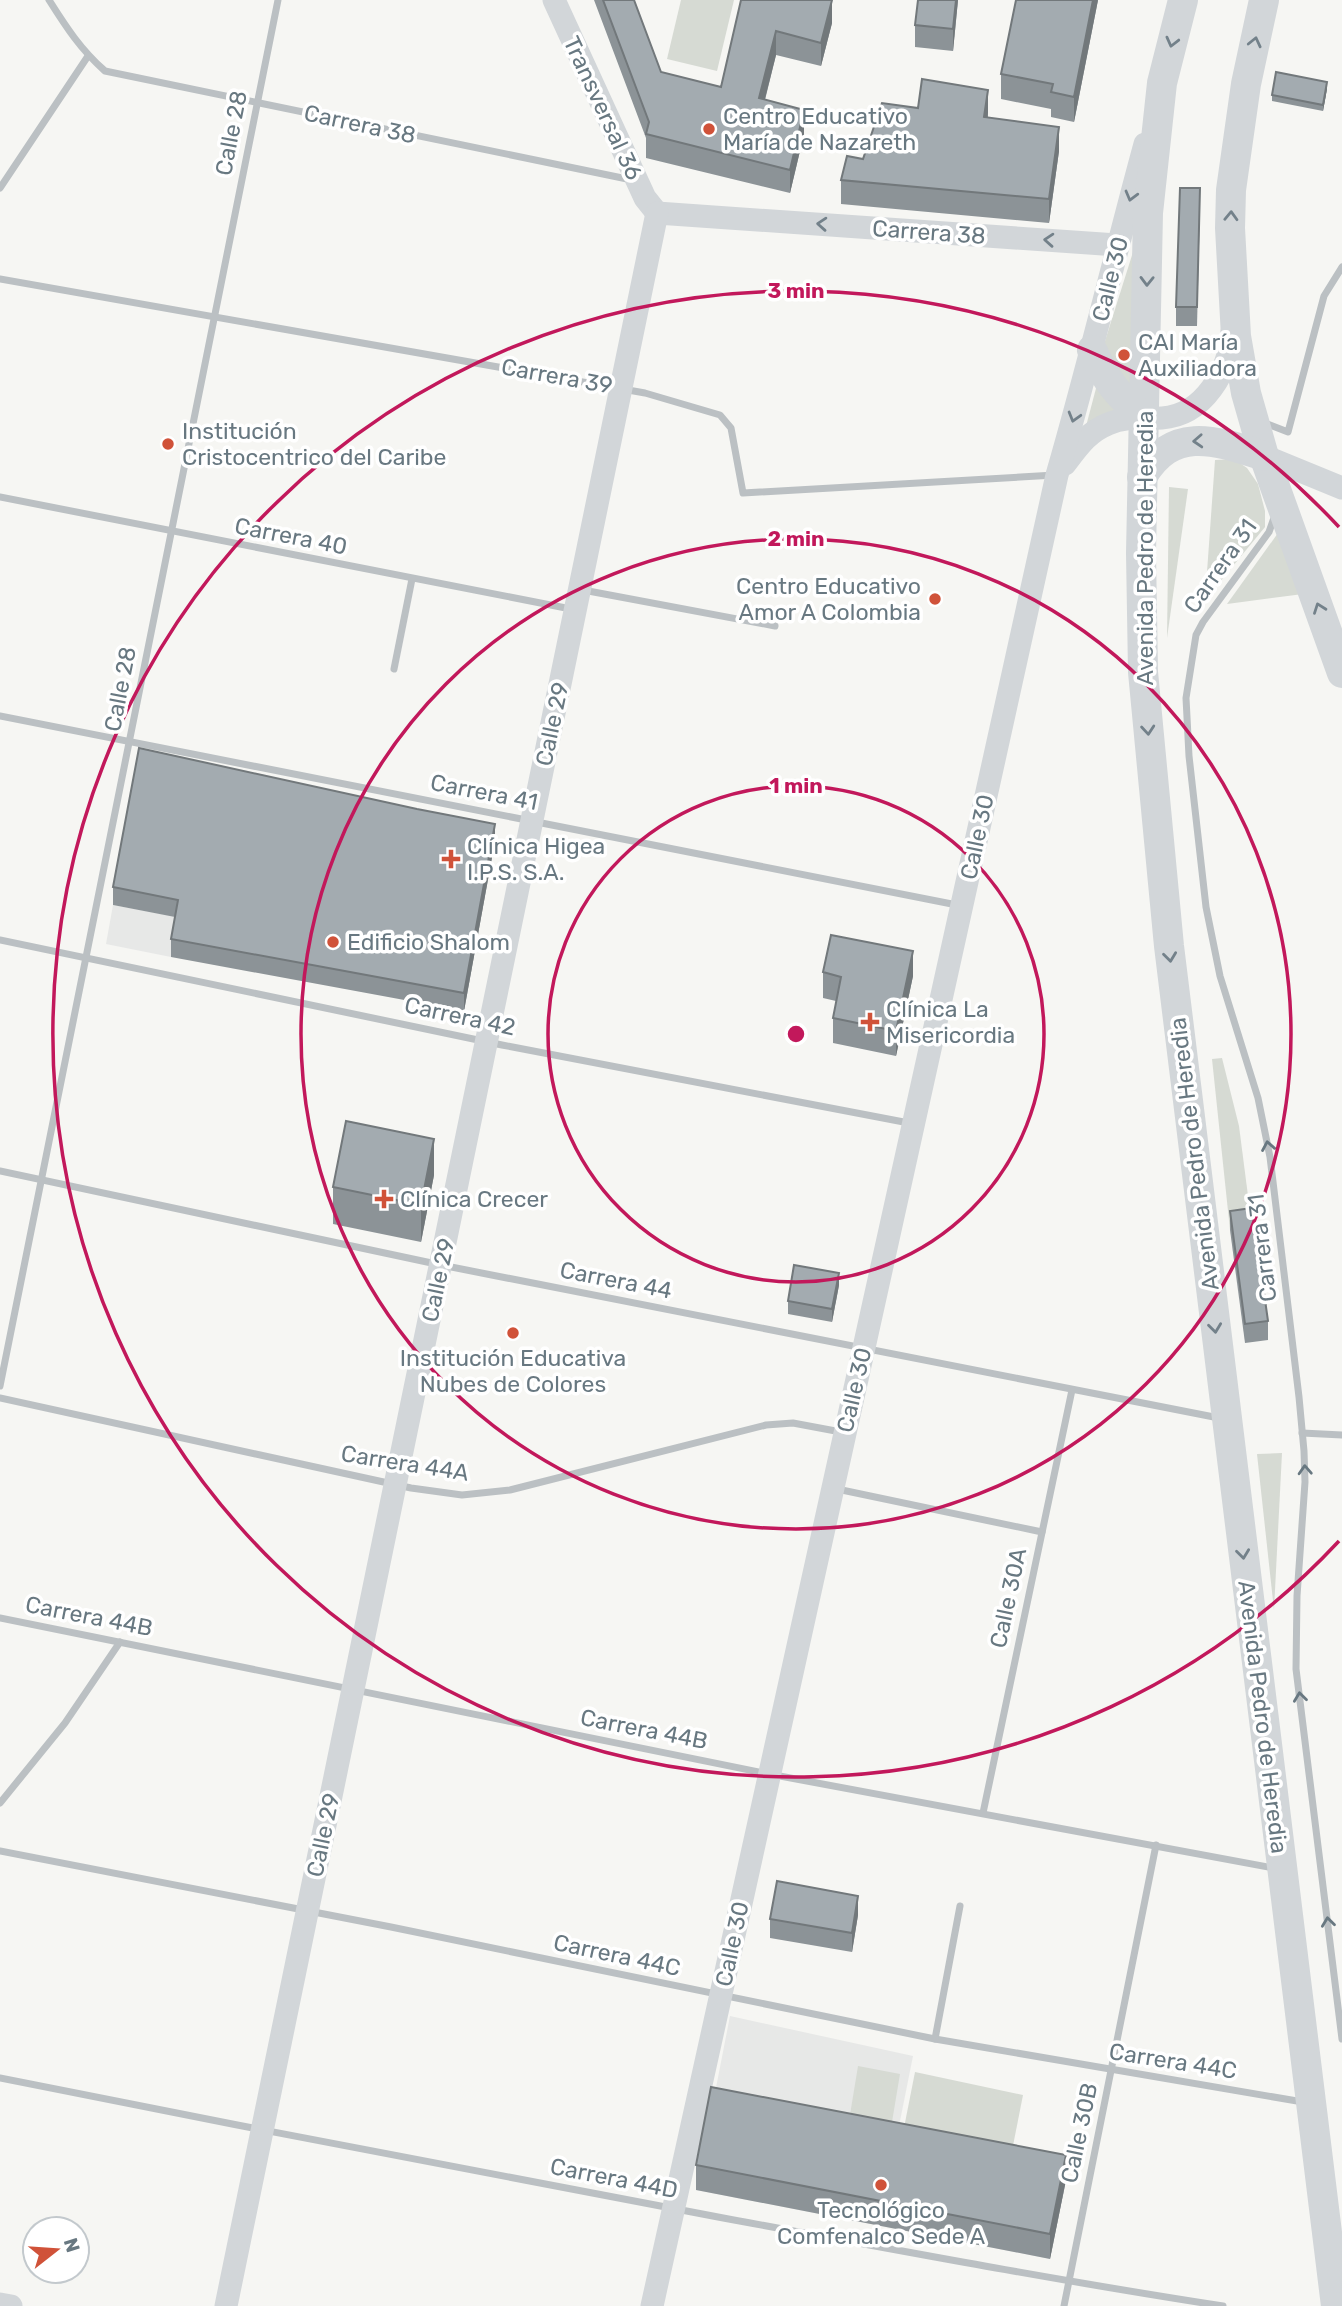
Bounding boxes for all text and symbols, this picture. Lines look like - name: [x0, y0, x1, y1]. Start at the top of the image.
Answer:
- street label: Transversal 36: [558, 32, 648, 184]
- one-way arrow: [1166, 36, 1180, 48]
- one-way arrow: [1247, 36, 1261, 48]
- street label: Calle 28: [209, 88, 253, 178]
- street label: Carrera 38: [302, 99, 418, 149]
- place label: Centro Educativo María de Nazareth: [723, 102, 916, 156]
- marker: Centro Educativo María de Nazareth: [701, 121, 717, 137]
- one-way arrow: [1125, 190, 1139, 202]
- one-way arrow: [1223, 211, 1238, 222]
- street label: Carrera 38: [871, 214, 987, 250]
- one-way arrow: [817, 217, 828, 232]
- one-way arrow: [1043, 233, 1054, 248]
- street label: Calle 30: [1086, 234, 1134, 324]
- one-way arrow: [1139, 276, 1154, 287]
- text: 3 min: [767, 278, 825, 303]
- place label: CAI María Auxiliadora: [1138, 328, 1257, 382]
- marker: CAI María Auxiliadora: [1116, 347, 1132, 363]
- street label: Carrera 39: [499, 352, 615, 400]
- one-way arrow: [1067, 410, 1082, 422]
- street label: Avenida Pedro de Heredia: [1131, 411, 1159, 685]
- place label: Institución Cristocentrico del Caribe: [182, 417, 446, 471]
- one-way arrow: [1192, 434, 1203, 449]
- marker: Institución Cristocentrico del Caribe: [160, 436, 176, 452]
- street label: Carrera 40: [232, 511, 350, 561]
- street label: Carrera 31: [1177, 514, 1263, 618]
- text: 2 min: [768, 526, 824, 551]
- place label: Centro Educativo Amor A Colombia: [736, 572, 921, 626]
- marker: Centro Educativo Amor A Colombia: [927, 591, 943, 607]
- one-way arrow: [1313, 603, 1327, 615]
- street label: Calle 28: [98, 644, 142, 734]
- street label: Calle 29: [529, 680, 575, 768]
- one-way arrow: [1140, 725, 1155, 736]
- street label: Carrera 41: [428, 768, 540, 816]
- text: 1 min: [769, 773, 823, 798]
- street label: Calle 30: [954, 792, 1000, 882]
- place label: Clínica Higea I.P.S. S.A.: [467, 832, 605, 886]
- marker: Clínica Higea I.P.S. S.A.: [441, 849, 461, 869]
- place label: Edificio Shalom: [347, 928, 510, 956]
- marker: Edificio Shalom: [325, 934, 341, 950]
- one-way arrow: [1163, 951, 1178, 963]
- street label: Carrera 42: [402, 991, 518, 1041]
- place label: Clínica La Misericordia: [886, 995, 1015, 1049]
- marker: Clínica La Misericordia: [860, 1012, 880, 1032]
- street label: Avenida Pedro de Heredia: [1163, 1016, 1225, 1292]
- centre of rings: [784, 1022, 808, 1046]
- one-way arrow: [1261, 1140, 1276, 1152]
- place label: Clínica Crecer: [400, 1185, 548, 1213]
- marker: Clínica Crecer: [374, 1189, 394, 1209]
- street label: Carrera 31: [1242, 1193, 1282, 1303]
- street label: Calle 29: [415, 1236, 461, 1324]
- street label: Carrera 44: [558, 1255, 674, 1305]
- one-way arrow: [1208, 1323, 1223, 1334]
- marker: Institución Educativa Nubes de Colores: [505, 1325, 521, 1341]
- place label: Institución Educativa Nubes de Colores: [400, 1344, 626, 1398]
- street label: Calle 30: [831, 1345, 877, 1435]
- street label: Carrera 44A: [339, 1439, 471, 1487]
- one-way arrow: [1297, 1464, 1312, 1475]
- street label: Calle 30A: [984, 1545, 1032, 1651]
- one-way arrow: [1235, 1548, 1250, 1560]
- street label: Avenida Pedro de Heredia: [1232, 1579, 1294, 1855]
- street label: Carrera 44B: [23, 1590, 155, 1642]
- one-way arrow: [1292, 1691, 1307, 1702]
- street label: Carrera 44B: [578, 1703, 710, 1755]
- street label: Calle 29: [300, 1791, 346, 1879]
- street label: Calle 30: [709, 1899, 755, 1989]
- one-way arrow: [1320, 1917, 1335, 1928]
- street label: Carrera 44C: [551, 1928, 683, 1982]
- street label: Carrera 44C: [1107, 2037, 1239, 2085]
- street label: Calle 30B: [1055, 2080, 1103, 2186]
- street label: Carrera 44D: [548, 2152, 680, 2204]
- marker: Tecnológico Comfenalco Sede A: [873, 2177, 889, 2193]
- place label: Tecnológico Comfenalco Sede A: [777, 2196, 985, 2250]
- north arrow: [21, 2215, 91, 2285]
- text: N: [59, 2235, 85, 2255]

